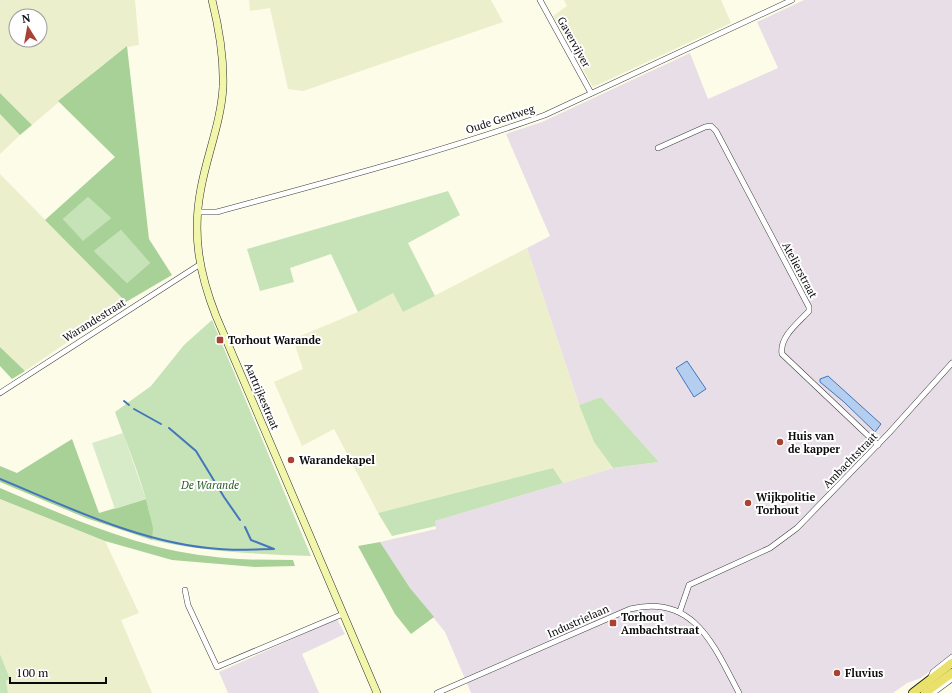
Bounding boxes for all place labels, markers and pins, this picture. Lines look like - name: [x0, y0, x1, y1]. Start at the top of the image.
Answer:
- place label: Torhout Warande: [228, 333, 321, 347]
- marker: Torhout Warande: [215, 335, 225, 345]
- place label: Huis van de kapper: [788, 429, 840, 456]
- marker: Huis van de kapper: [775, 437, 785, 447]
- place label: Warandekapel: [299, 453, 375, 467]
- marker: Warandekapel: [286, 455, 296, 465]
- place label: Wijkpolitie Torhout: [756, 490, 816, 517]
- marker: Wijkpolitie Torhout: [743, 498, 753, 508]
- place label: Torhout Ambachtstraat: [621, 610, 700, 637]
- marker: Torhout Ambachtstraat: [608, 618, 618, 628]
- place label: Fluvius: [845, 666, 883, 680]
- marker: Fluvius: [832, 668, 842, 678]

